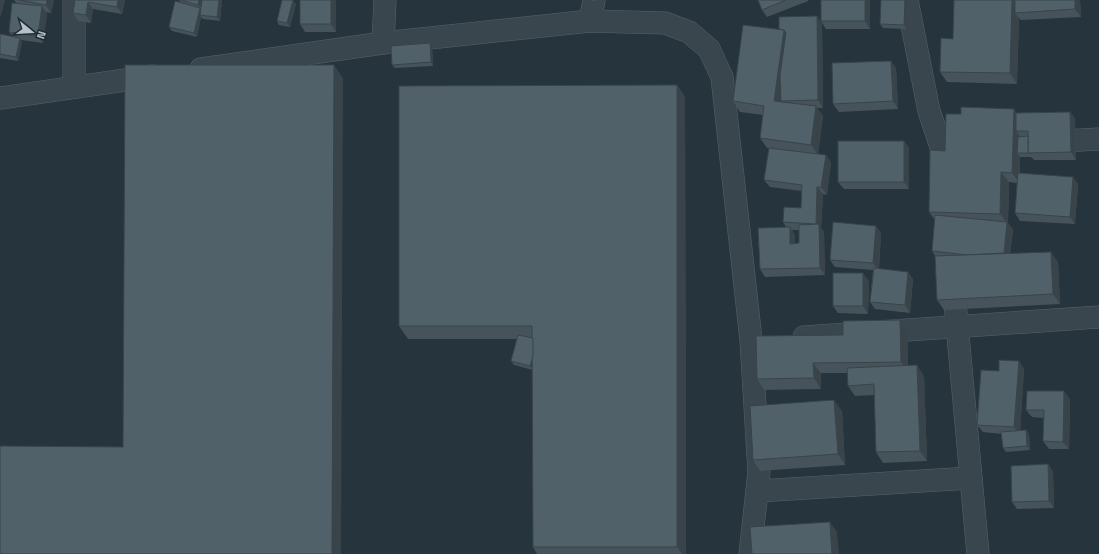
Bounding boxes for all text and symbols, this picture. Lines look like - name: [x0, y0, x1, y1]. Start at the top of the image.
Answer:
- north arrow: [12, 12, 52, 52]
- text: N: [33, 29, 50, 41]

